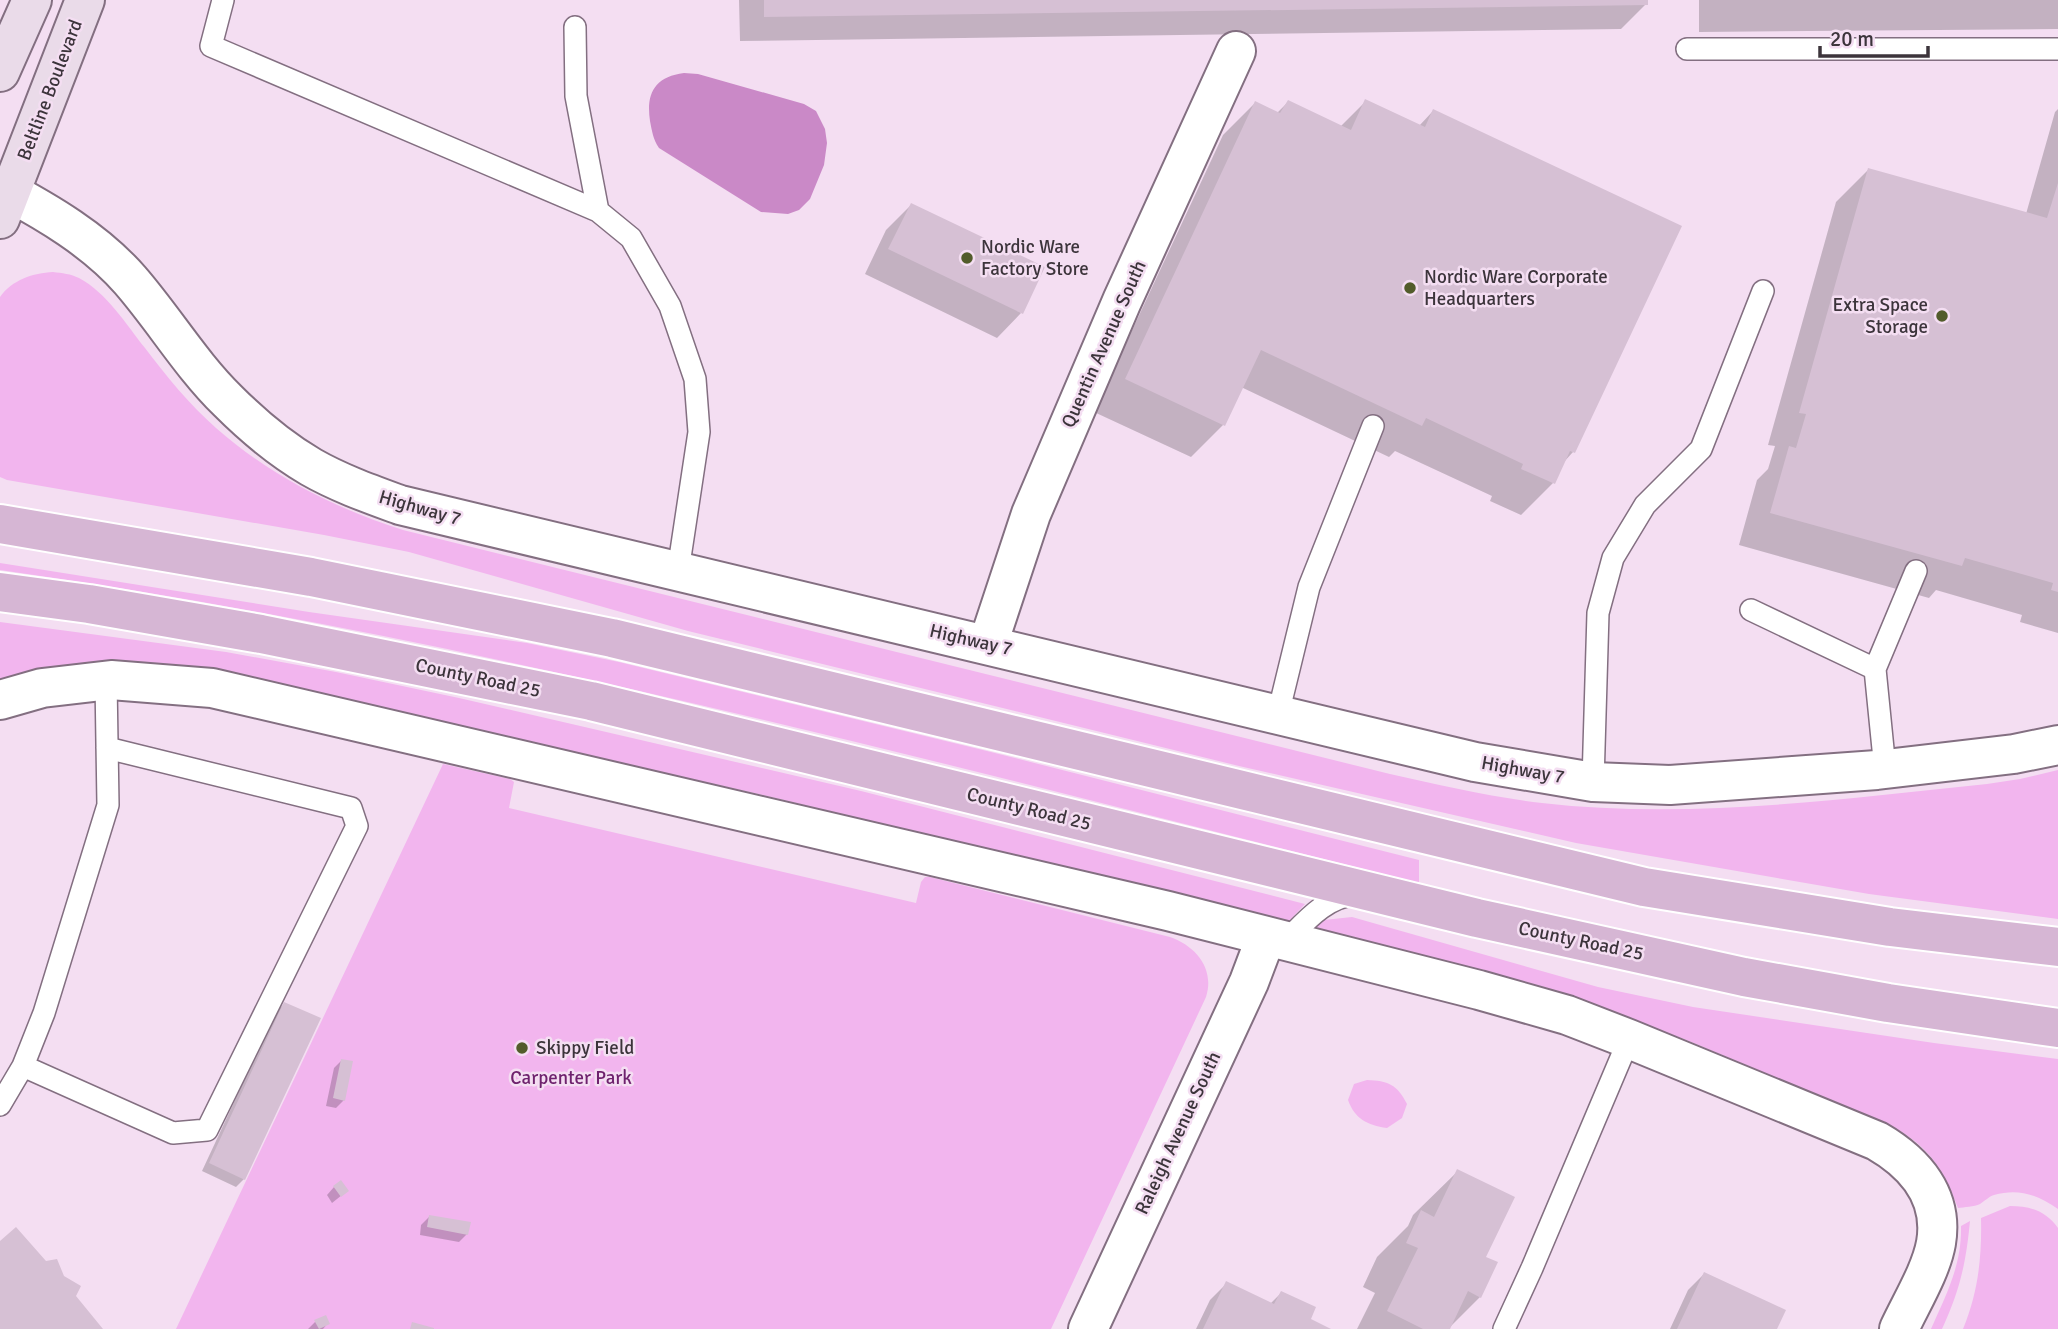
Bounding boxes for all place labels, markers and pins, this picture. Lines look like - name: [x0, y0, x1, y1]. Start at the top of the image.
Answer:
- place label: Nordic Ware Factory Store: [981, 235, 1089, 281]
- marker: Nordic Ware Factory Store: [959, 250, 975, 266]
- place label: Nordic Ware Corporate Headquarters: [1424, 265, 1608, 311]
- marker: Nordic Ware Corporate Headquarters: [1402, 280, 1418, 296]
- place label: Extra Space Storage: [1833, 293, 1928, 339]
- marker: Extra Space Storage: [1934, 308, 1950, 324]
- place label: Skippy Field: [536, 1036, 634, 1060]
- marker: Skippy Field: [514, 1040, 530, 1056]

